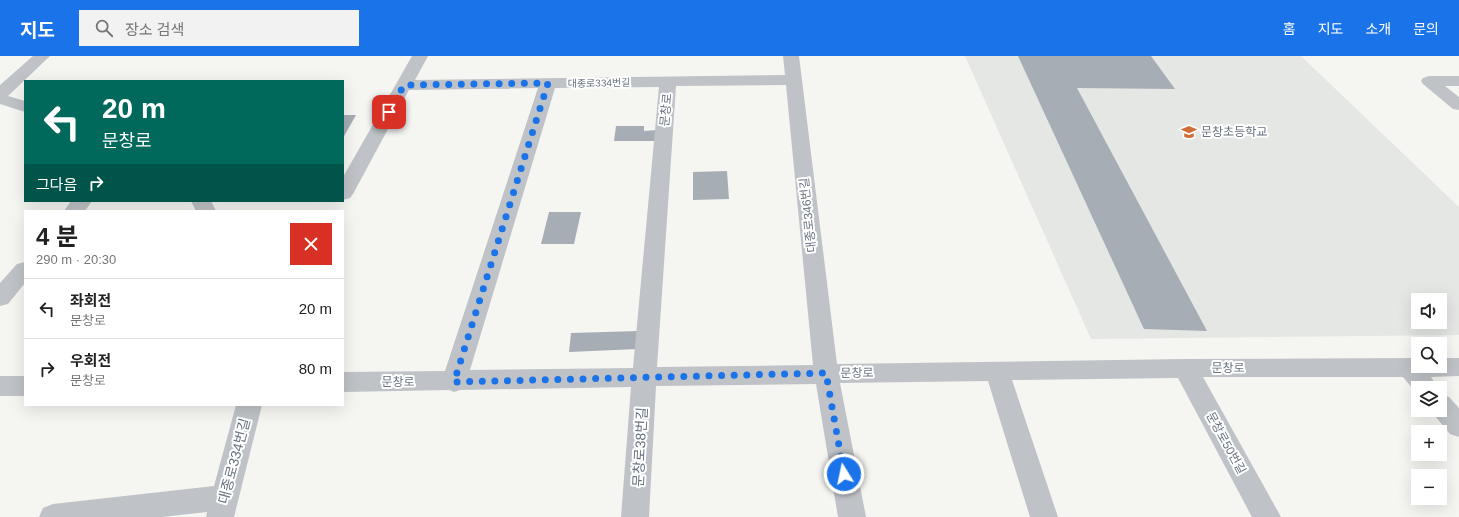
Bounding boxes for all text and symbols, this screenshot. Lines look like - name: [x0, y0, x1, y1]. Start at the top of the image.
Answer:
- search box: [79, 10, 359, 46]
- icon: search: [93, 17, 115, 39]
- text: 지도: [20, 20, 55, 41]
- text: 장소 검색: [125, 21, 184, 38]
- text: 홈: [1283, 21, 1296, 37]
- text: 지도: [1318, 21, 1343, 37]
- text: 소개: [1365, 21, 1391, 37]
- text: 문의: [1413, 21, 1439, 37]
- street label: 대종로334번길: [568, 77, 630, 89]
- text: 20 m: [102, 93, 166, 124]
- street label: 문창로: [658, 93, 674, 127]
- pin: [372, 95, 406, 129]
- icon: left: [36, 96, 88, 148]
- icon: arrive: [378, 101, 400, 123]
- school or university icon: 문창초등학교: [1180, 123, 1198, 141]
- place label: 문창초등학교: [1201, 125, 1267, 139]
- text: 문창로: [102, 131, 152, 151]
- icon: right: [85, 172, 107, 194]
- text: 그다음: [36, 176, 77, 193]
- street label: 대종로346번길: [797, 177, 819, 253]
- text: 4 분: [36, 223, 78, 250]
- button: close: [290, 223, 332, 265]
- text: 290 m · 20:30: [36, 252, 116, 267]
- text: 좌회전: [70, 292, 111, 309]
- map controls: [1411, 293, 1447, 505]
- button: sound: [1411, 293, 1447, 329]
- icon: left: [36, 298, 58, 320]
- text: 20 m: [299, 300, 332, 317]
- text: 문창로: [70, 313, 106, 328]
- button: search: [1411, 337, 1447, 373]
- text: 우회전: [70, 352, 111, 369]
- icon: right: [36, 358, 58, 380]
- text: 80 m: [299, 360, 332, 377]
- street label: 문창로: [1211, 361, 1245, 375]
- street label: 문창로: [840, 366, 874, 380]
- text: 문창로: [70, 373, 106, 388]
- street label: 문창로: [381, 375, 415, 389]
- button: layers: [1411, 381, 1447, 417]
- street label: 문창로38번길: [630, 407, 650, 487]
- street label: 문창로50번길: [1203, 410, 1249, 476]
- street label: 대종로334번길: [215, 417, 253, 505]
- button: +: [1411, 425, 1447, 461]
- position arrow: [823, 453, 865, 495]
- button: −: [1411, 469, 1447, 505]

